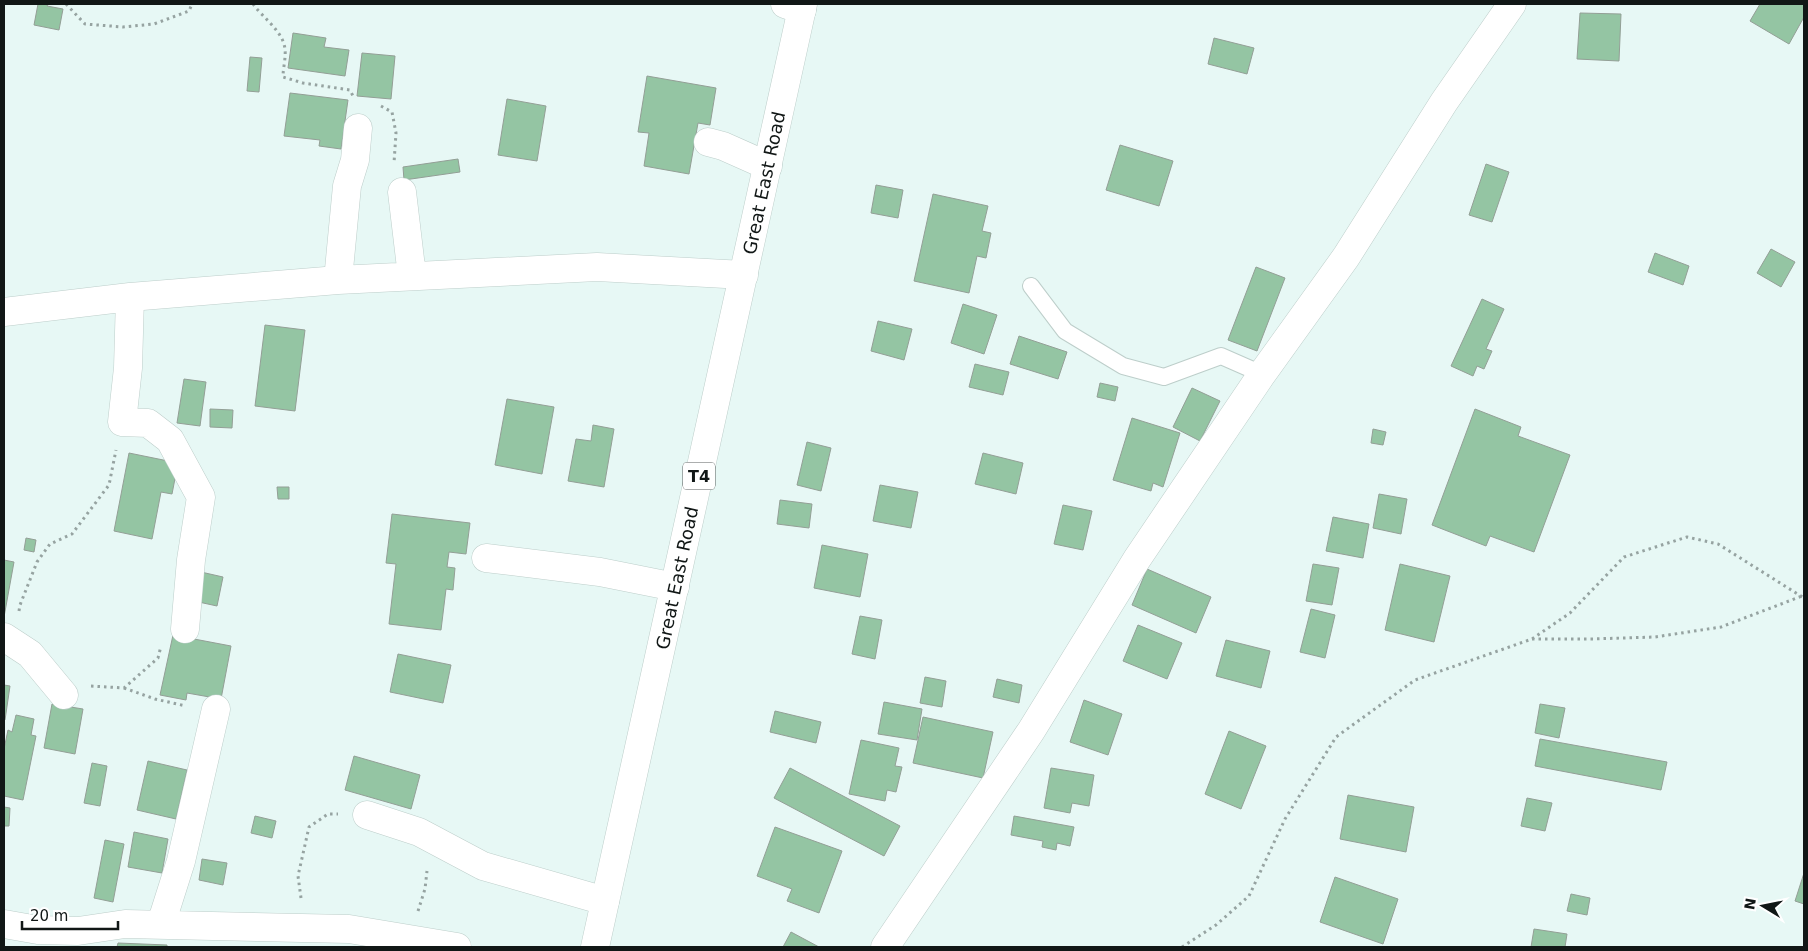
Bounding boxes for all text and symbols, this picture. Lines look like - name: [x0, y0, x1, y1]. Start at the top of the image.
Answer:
- street label: Great East Road: [739, 110, 789, 256]
- road number: T4: [683, 462, 715, 490]
- street label: Great East Road: [652, 505, 702, 651]
- north arrow: [1738, 881, 1788, 931]
- text: N: [1741, 897, 1759, 911]
- scale bar: [22, 898, 119, 930]
- text: 20 m: [30, 907, 68, 925]

